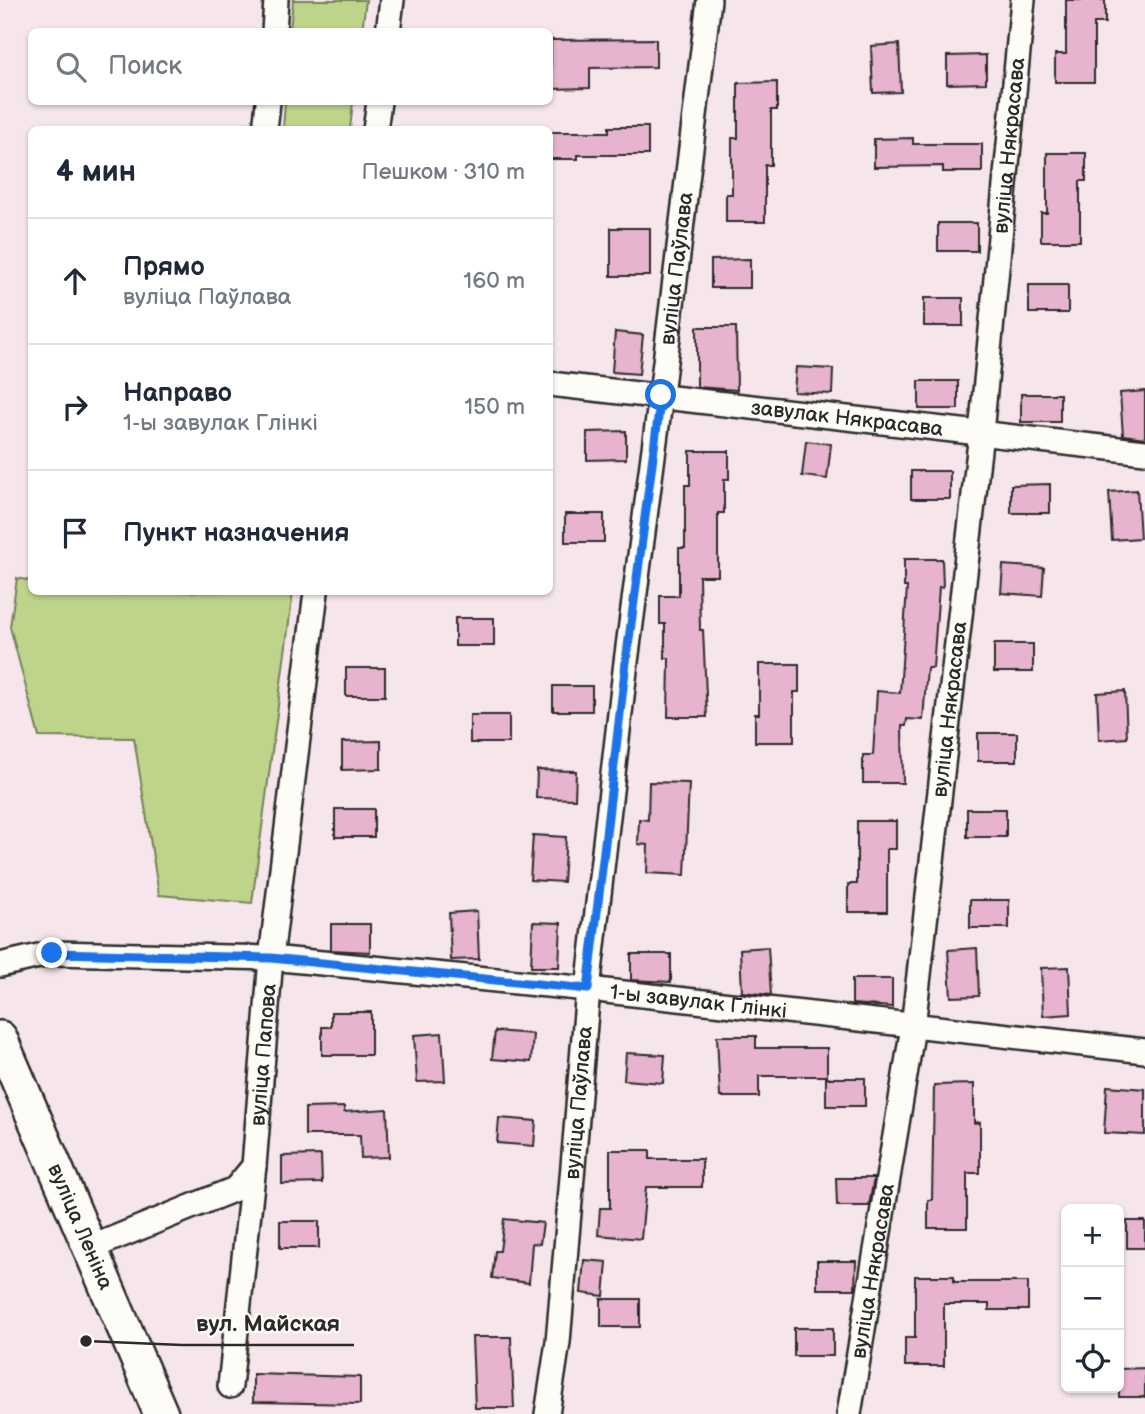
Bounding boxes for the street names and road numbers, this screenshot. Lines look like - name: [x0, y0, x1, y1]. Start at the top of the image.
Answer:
- street label: вуліца Някрасава: [988, 56, 1030, 235]
- street label: вуліца Паўлава: [655, 190, 699, 346]
- street label: завулак Някрасава: [750, 395, 945, 442]
- street label: вуліца Някрасава: [927, 619, 972, 799]
- street label: 1-ы завулак Глінкі: [608, 980, 788, 1024]
- street label: вуліца Папова: [245, 982, 282, 1127]
- street label: вуліца Паўлава: [560, 1024, 598, 1180]
- street label: вуліца Леніна: [42, 1160, 118, 1294]
- street label: вуліца Някрасава: [846, 1181, 900, 1360]

